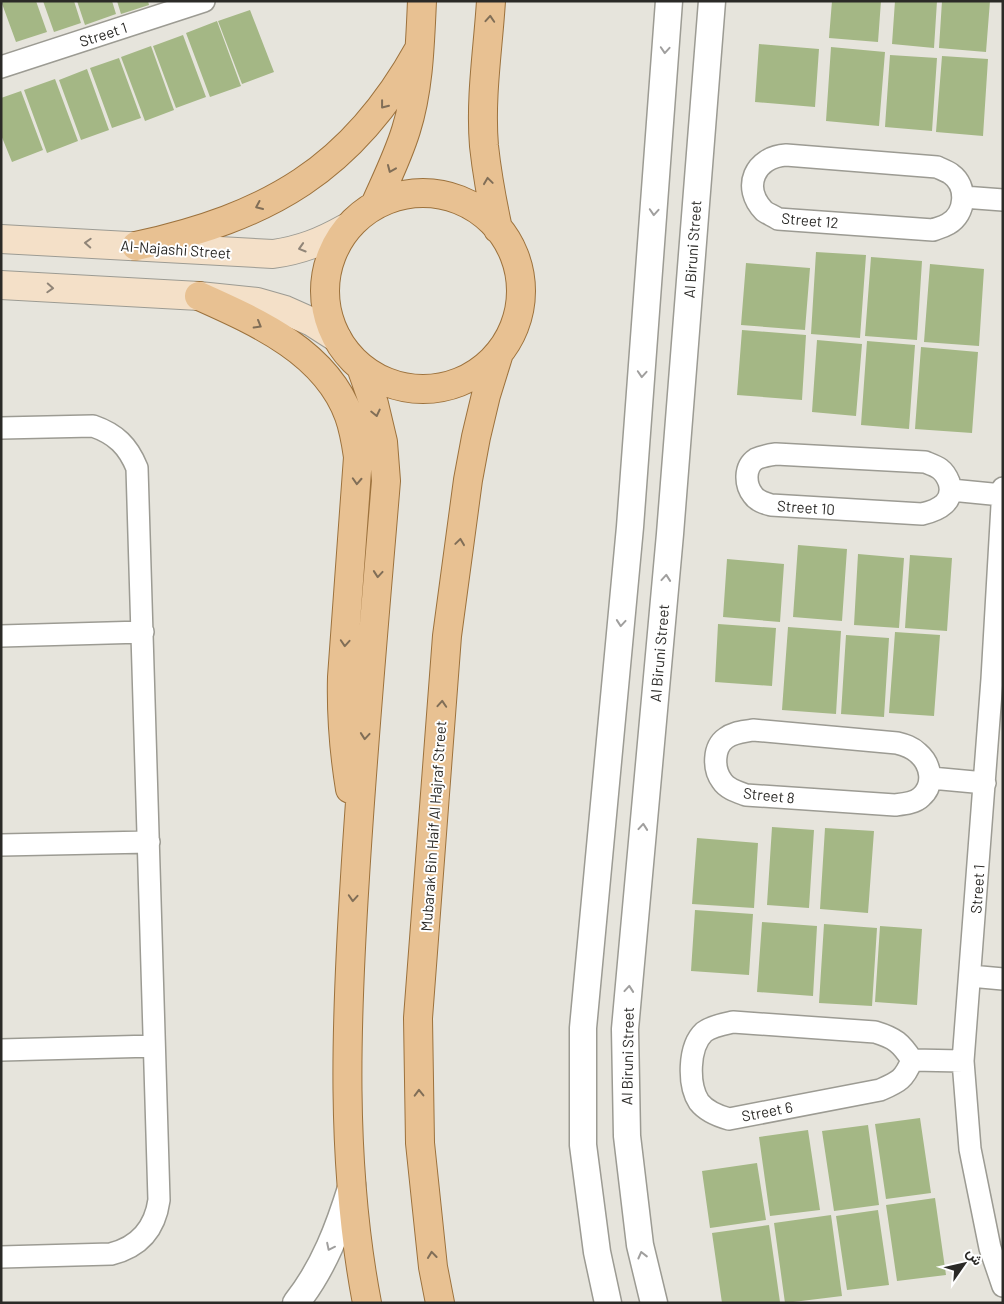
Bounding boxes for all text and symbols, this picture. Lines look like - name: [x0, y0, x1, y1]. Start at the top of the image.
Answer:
- one-way arrow: [484, 15, 495, 23]
- street label: Street 1: [77, 18, 129, 50]
- one-way arrow: [660, 46, 671, 54]
- one-way arrow: [381, 99, 389, 108]
- one-way arrow: [387, 164, 397, 172]
- one-way arrow: [484, 176, 494, 185]
- street label: Al Biruni Street: [680, 199, 704, 299]
- one-way arrow: [255, 200, 264, 211]
- one-way arrow: [648, 208, 659, 216]
- street label: Street 12: [781, 209, 839, 231]
- street label: Al-Najashi Street: [120, 236, 232, 262]
- one-way arrow: [84, 238, 92, 249]
- one-way arrow: [298, 243, 307, 253]
- one-way arrow: [46, 282, 54, 293]
- one-way arrow: [253, 319, 262, 329]
- one-way arrow: [636, 370, 647, 378]
- one-way arrow: [370, 408, 381, 417]
- one-way arrow: [351, 477, 362, 485]
- street label: Street 10: [777, 496, 835, 518]
- one-way arrow: [454, 538, 465, 546]
- one-way arrow: [373, 570, 384, 578]
- one-way arrow: [660, 574, 671, 582]
- street label: Al Biruni Street: [646, 603, 672, 703]
- one-way arrow: [616, 619, 627, 627]
- one-way arrow: [339, 639, 350, 647]
- one-way arrow: [436, 699, 447, 707]
- street label: Mubarak Bin Haif Al Hajraf Street: [417, 720, 449, 932]
- one-way arrow: [360, 732, 371, 740]
- street label: Street 8: [742, 783, 796, 807]
- one-way arrow: [638, 823, 649, 831]
- street label: Street 1: [966, 864, 988, 914]
- one-way arrow: [348, 894, 359, 902]
- one-way arrow: [623, 985, 634, 993]
- street label: Al Biruni Street: [617, 1007, 637, 1105]
- one-way arrow: [414, 1089, 424, 1096]
- street label: Street 6: [740, 1097, 794, 1125]
- north arrow: [939, 1239, 989, 1289]
- one-way arrow: [325, 1242, 336, 1251]
- text: ش: [963, 1245, 987, 1269]
- one-way arrow: [426, 1250, 437, 1258]
- one-way arrow: [637, 1251, 648, 1260]

